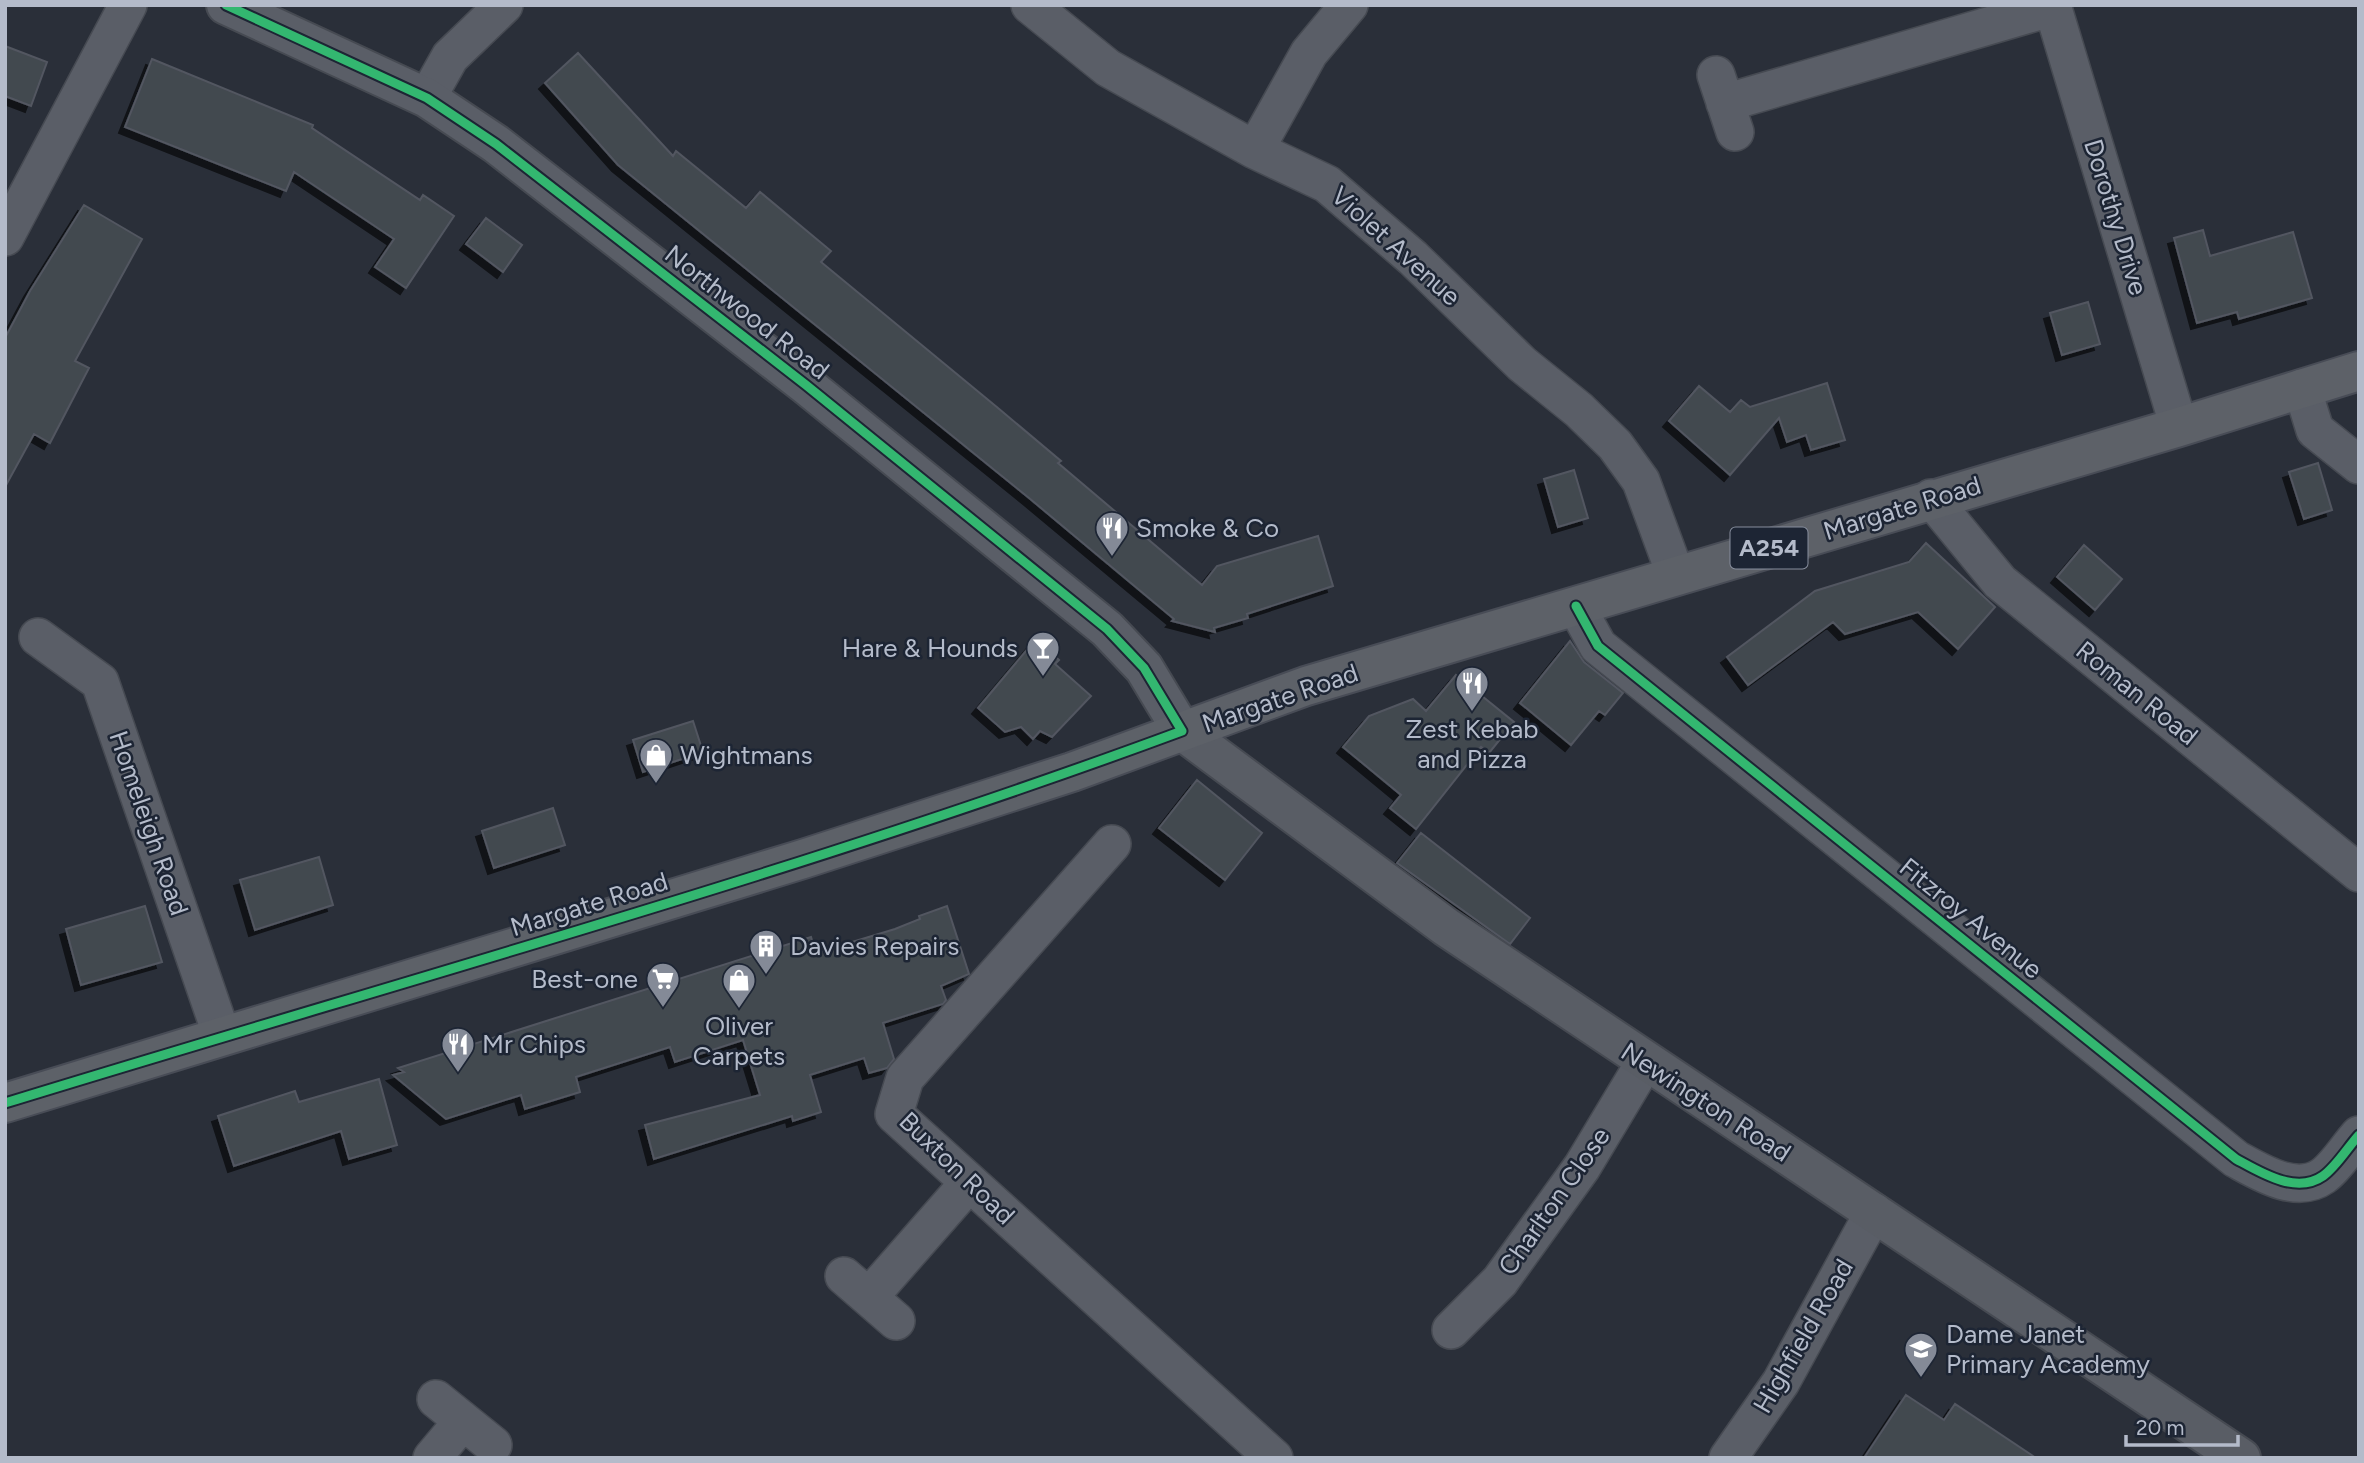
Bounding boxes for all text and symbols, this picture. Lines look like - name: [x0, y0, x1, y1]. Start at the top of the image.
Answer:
- street label: Dorothy Drive: [2077, 135, 2155, 299]
- street label: Violet Avenue: [1325, 179, 1467, 313]
- street label: Northwood Road: [658, 238, 836, 386]
- street label: Margate Road: [1819, 469, 1985, 547]
- restaurant icon: Smoke & Co: [1093, 509, 1131, 558]
- place label: Smoke & Co: [1136, 512, 1279, 544]
- road number: A254: [1730, 528, 1808, 568]
- bar icon: Hare & Hounds: [1024, 629, 1062, 678]
- place label: Hare & Hounds: [842, 632, 1018, 664]
- street label: Roman Road: [2070, 634, 2204, 752]
- street label: Margate Road: [1198, 656, 1362, 740]
- restaurant icon: Zest Kebab and Pizza: [1453, 664, 1491, 713]
- place label: Zest Kebab and Pizza: [1406, 713, 1538, 775]
- street label: Homeleigh Road: [102, 727, 196, 919]
- shop icon: Wightmans: [637, 736, 675, 785]
- place label: Wightmans: [680, 739, 813, 771]
- street label: Fitzroy Avenue: [1893, 851, 2049, 985]
- street label: Margate Road: [506, 865, 672, 943]
- building icon: Davies Repairs: [747, 927, 785, 976]
- place label: Davies Repairs: [790, 930, 959, 962]
- supermarket icon: Best-one: [644, 960, 682, 1009]
- shop icon: Oliver Carpets: [720, 961, 758, 1010]
- place label: Best-one: [531, 963, 638, 995]
- place label: Oliver Carpets: [693, 1010, 785, 1072]
- restaurant icon: Mr Chips: [439, 1025, 477, 1074]
- place label: Mr Chips: [482, 1028, 586, 1060]
- street label: Newington Road: [1615, 1035, 1797, 1169]
- street label: Buxton Road: [893, 1105, 1021, 1231]
- street label: Charlton Close: [1491, 1121, 1617, 1281]
- street label: Highfield Road: [1746, 1253, 1860, 1419]
- place label: Dame Janet Primary Academy: [1946, 1318, 2150, 1380]
- school or university icon: Dame Janet Primary Academy: [1902, 1330, 1940, 1379]
- scale bar: [2126, 1404, 2238, 1448]
- text: 20 m: [2136, 1415, 2184, 1440]

